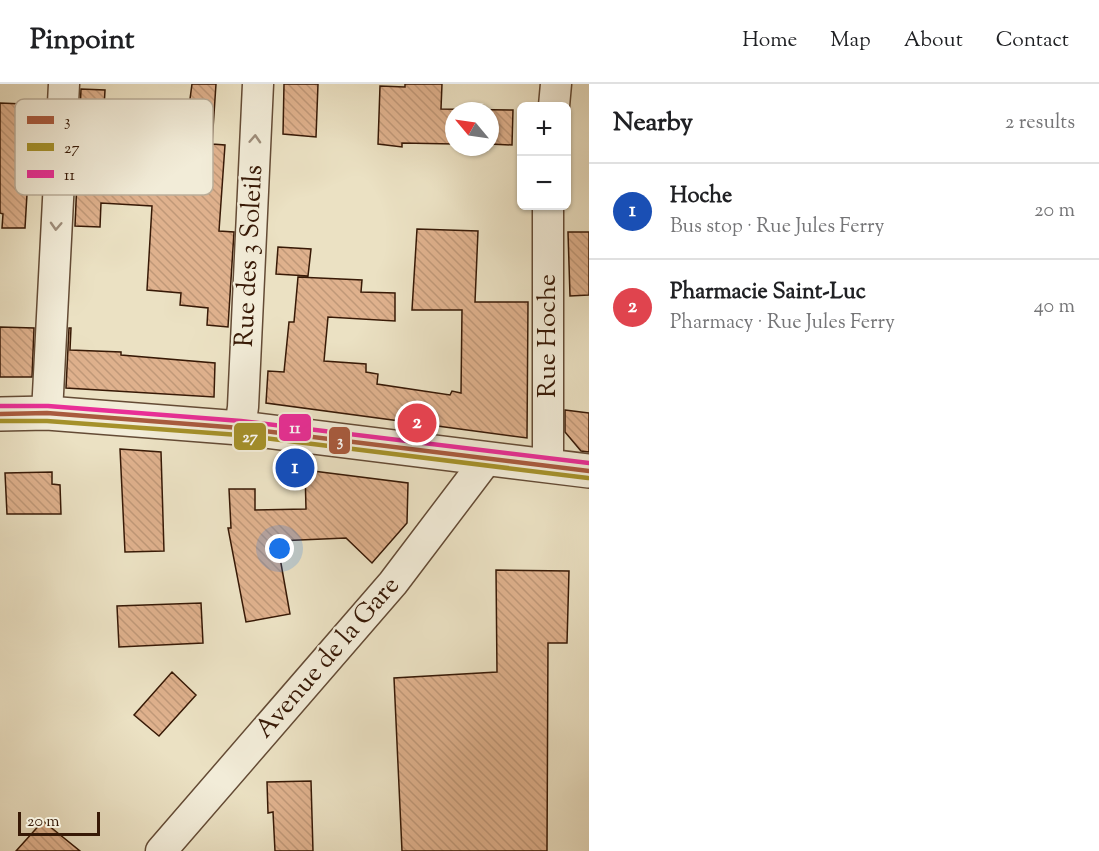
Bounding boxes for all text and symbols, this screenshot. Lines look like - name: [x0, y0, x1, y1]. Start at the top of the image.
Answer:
- text: Pinpoint: [30, 21, 134, 61]
- text: Home: [742, 26, 797, 56]
- text: Map: [830, 26, 871, 56]
- text: About: [904, 26, 963, 56]
- text: Contact: [996, 26, 1069, 56]
- legend: [15, 99, 213, 195]
- north arrow: [445, 102, 499, 156]
- map controls: [517, 102, 571, 210]
- button: +: [517, 102, 571, 156]
- text: Nearby: [613, 105, 693, 142]
- text: 2 results: [1005, 109, 1075, 138]
- text: 3: [64, 111, 70, 134]
- one-way arrow: [249, 135, 262, 144]
- text: 27: [64, 138, 80, 161]
- button: −: [517, 156, 571, 210]
- street label: Rue des 3 Soleils: [227, 164, 273, 348]
- text: 11: [64, 165, 75, 188]
- text: Hoche: [670, 181, 732, 213]
- text: 1: [629, 197, 636, 226]
- text: 20 m: [1034, 197, 1075, 226]
- text: Bus stop · Rue Jules Ferry: [670, 213, 884, 242]
- one-way arrow: [50, 222, 63, 231]
- street label: Rue Hoche: [530, 274, 567, 398]
- text: Pharmacie Saint-Luc: [670, 277, 866, 309]
- text: 2: [628, 293, 637, 322]
- text: 40 m: [1034, 293, 1075, 322]
- text: Pharmacy · Rue Jules Ferry: [670, 309, 895, 338]
- pin: 2: [398, 400, 436, 446]
- line badge: 11: [278, 413, 312, 442]
- text: 11: [290, 418, 301, 441]
- line badge: 27: [233, 422, 267, 451]
- line badge: 3: [328, 426, 351, 455]
- text: 27: [242, 427, 259, 450]
- text: 3: [337, 431, 344, 454]
- pin: 1: [276, 446, 314, 490]
- your location: [265, 534, 294, 563]
- street label: Avenue de la Gare: [247, 569, 409, 747]
- scale bar: [18, 809, 100, 836]
- text: 20 m: [27, 811, 60, 834]

